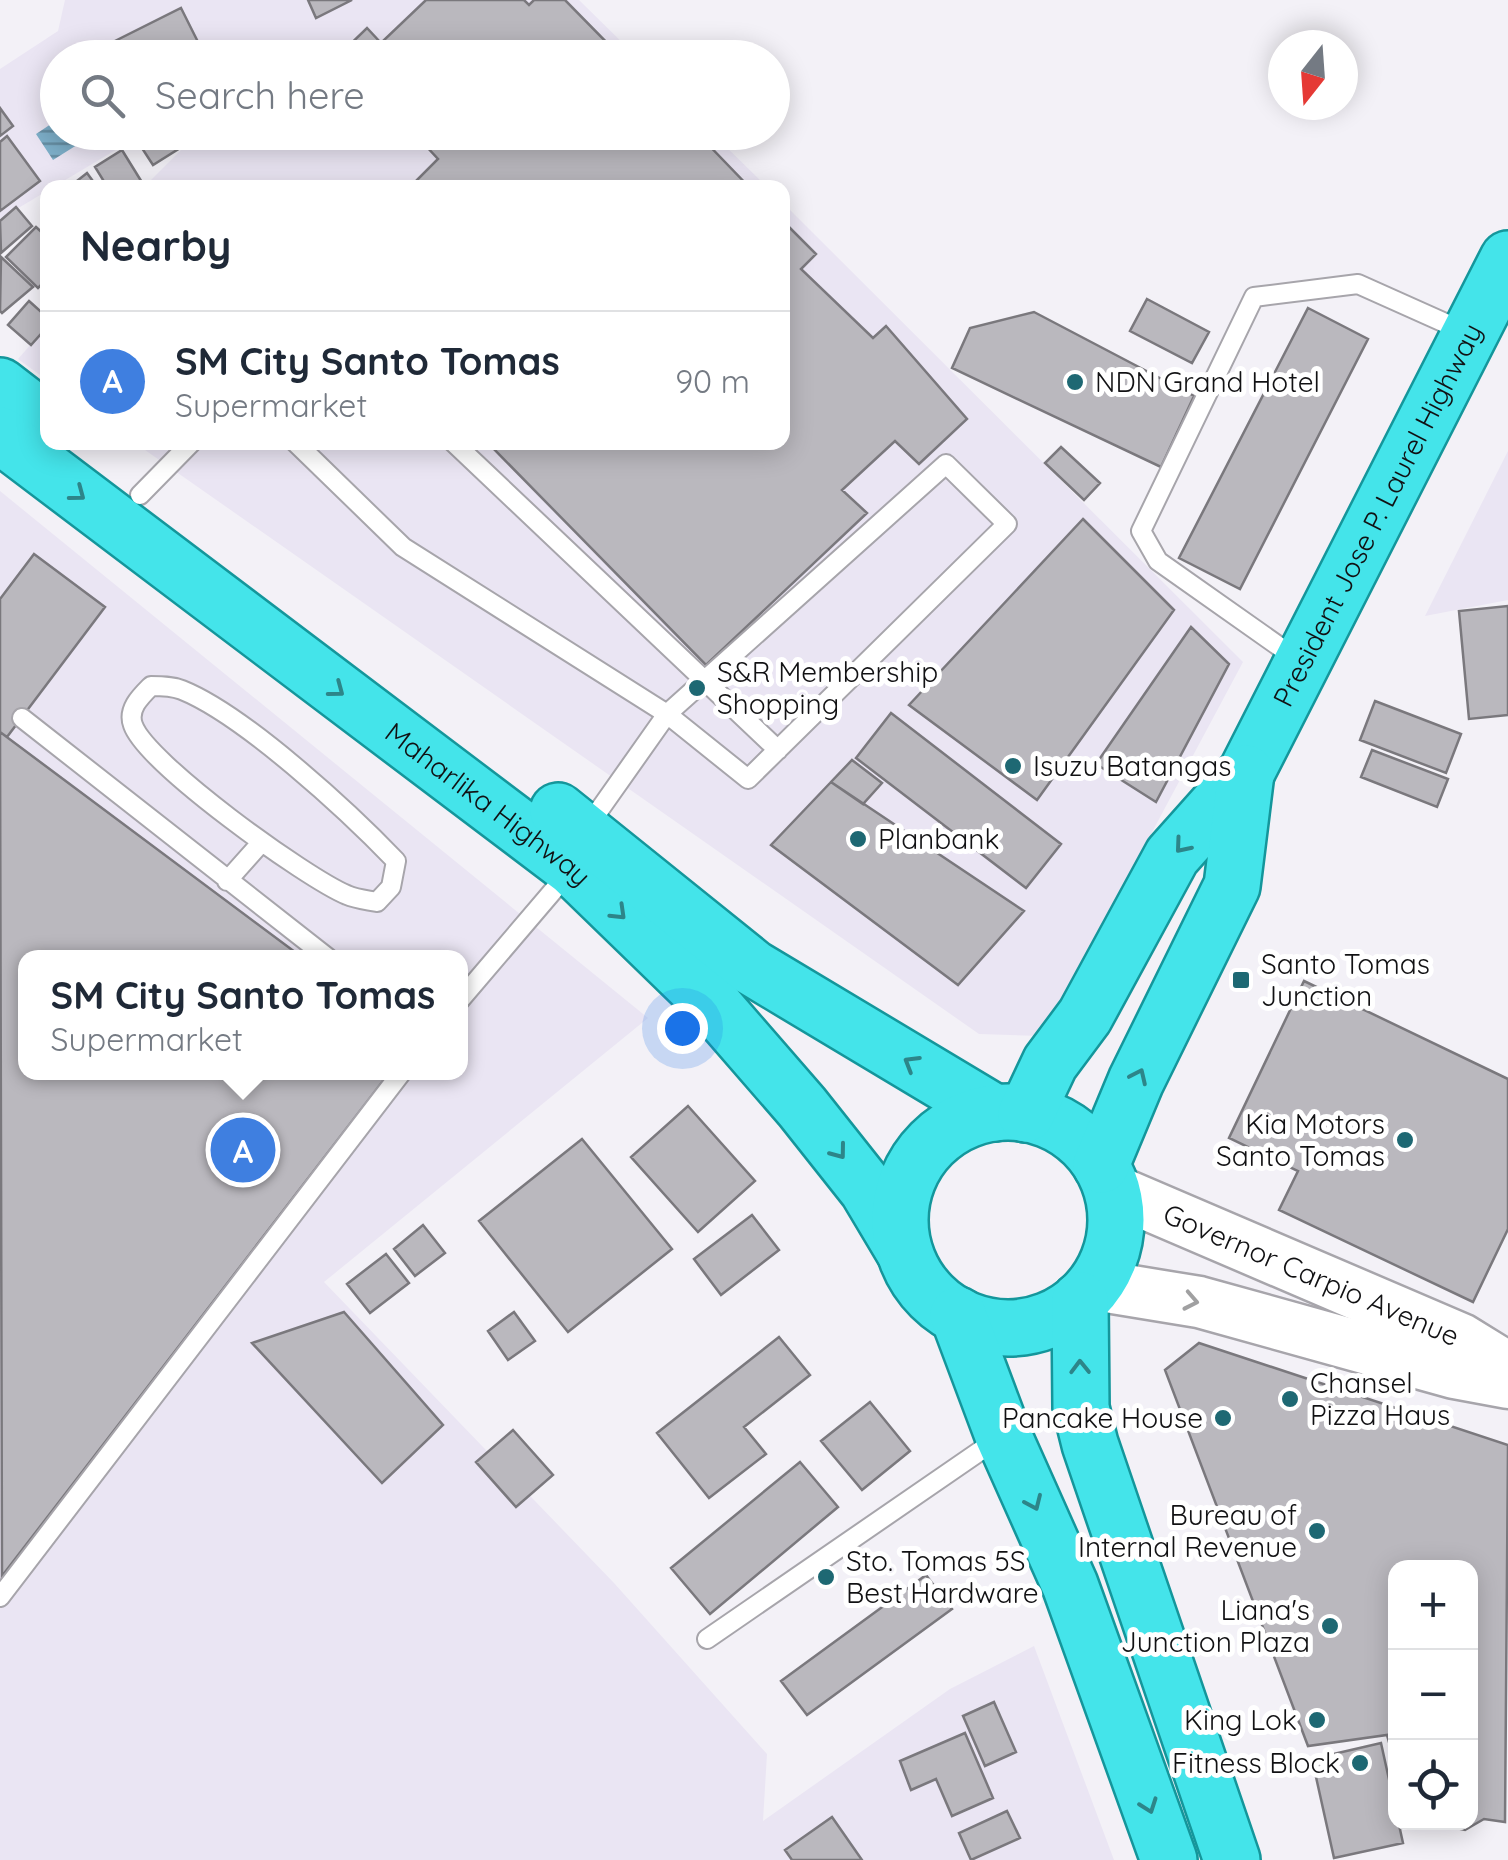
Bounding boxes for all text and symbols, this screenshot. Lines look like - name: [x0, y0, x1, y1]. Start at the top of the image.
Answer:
- north arrow: [1268, 30, 1358, 120]
- search box: [40, 40, 790, 150]
- icon: search: [75, 68, 130, 123]
- text: Search here: [155, 71, 365, 119]
- text: Nearby: [80, 219, 231, 272]
- street label: President Jose P. Laurel Highway: [1265, 317, 1489, 712]
- text: SM City Santo Tomas: [175, 337, 560, 385]
- text: A: [102, 361, 123, 401]
- text: 90 m: [675, 361, 750, 401]
- place label: NDN Grand Hotel: [1095, 364, 1320, 399]
- marker: NDN Grand Hotel: [1064, 371, 1086, 393]
- text: Supermarket: [175, 385, 367, 425]
- one-way arrow: [67, 482, 85, 500]
- place label: S&R Membership Shopping: [717, 654, 938, 721]
- marker: S&R Membership Shopping: [686, 677, 708, 699]
- one-way arrow: [326, 678, 344, 695]
- street label: Maharlika Highway: [379, 714, 599, 893]
- place label: Isuzu Batangas: [1033, 748, 1231, 783]
- marker: Isuzu Batangas: [1002, 755, 1024, 777]
- place label: Planbank: [878, 821, 999, 856]
- marker: Planbank: [847, 828, 869, 850]
- one-way arrow: [1176, 835, 1194, 853]
- one-way arrow: [608, 901, 626, 919]
- place label: Santo Tomas Junction: [1261, 946, 1430, 1013]
- popup: [18, 950, 468, 1080]
- marker: Santo Tomas Junction: [1230, 969, 1252, 991]
- text: SM City Santo Tomas: [51, 971, 435, 1019]
- your location: [657, 1003, 708, 1054]
- text: Supermarket: [51, 1019, 243, 1059]
- one-way arrow: [904, 1056, 922, 1075]
- one-way arrow: [1127, 1068, 1147, 1086]
- place label: Kia Motors Santo Tomas: [1216, 1106, 1385, 1173]
- pin: A: [210, 1112, 276, 1188]
- marker: Kia Motors Santo Tomas: [1394, 1129, 1416, 1151]
- one-way arrow: [828, 1140, 845, 1158]
- street label: Governor Carpio Avenue: [1158, 1196, 1465, 1353]
- one-way arrow: [1183, 1290, 1199, 1311]
- one-way arrow: [1069, 1359, 1091, 1374]
- place label: Chansel Pizza Haus: [1310, 1365, 1450, 1432]
- marker: Chansel Pizza Haus: [1279, 1388, 1301, 1410]
- place label: Pancake House: [1002, 1400, 1203, 1435]
- marker: Pancake House: [1212, 1407, 1234, 1429]
- one-way arrow: [1021, 1493, 1041, 1511]
- place label: Bureau of Internal Revenue: [1078, 1497, 1297, 1564]
- marker: Bureau of Internal Revenue: [1306, 1520, 1328, 1542]
- place label: Sto. Tomas 5S Best Hardware: [846, 1543, 1039, 1610]
- map controls: [1388, 1560, 1478, 1830]
- button: +: [1388, 1560, 1478, 1650]
- marker: Sto. Tomas 5S Best Hardware: [815, 1566, 837, 1588]
- place label: Liana's Junction Plaza: [1121, 1592, 1310, 1659]
- marker: Liana's Junction Plaza: [1319, 1615, 1341, 1637]
- button: −: [1388, 1650, 1478, 1740]
- place label: King Lok: [1184, 1702, 1297, 1737]
- marker: King Lok: [1306, 1709, 1328, 1731]
- button: locate: [1388, 1740, 1478, 1830]
- place label: Fitness Block: [1172, 1745, 1340, 1780]
- marker: Fitness Block: [1349, 1752, 1371, 1774]
- one-way arrow: [1137, 1797, 1158, 1814]

